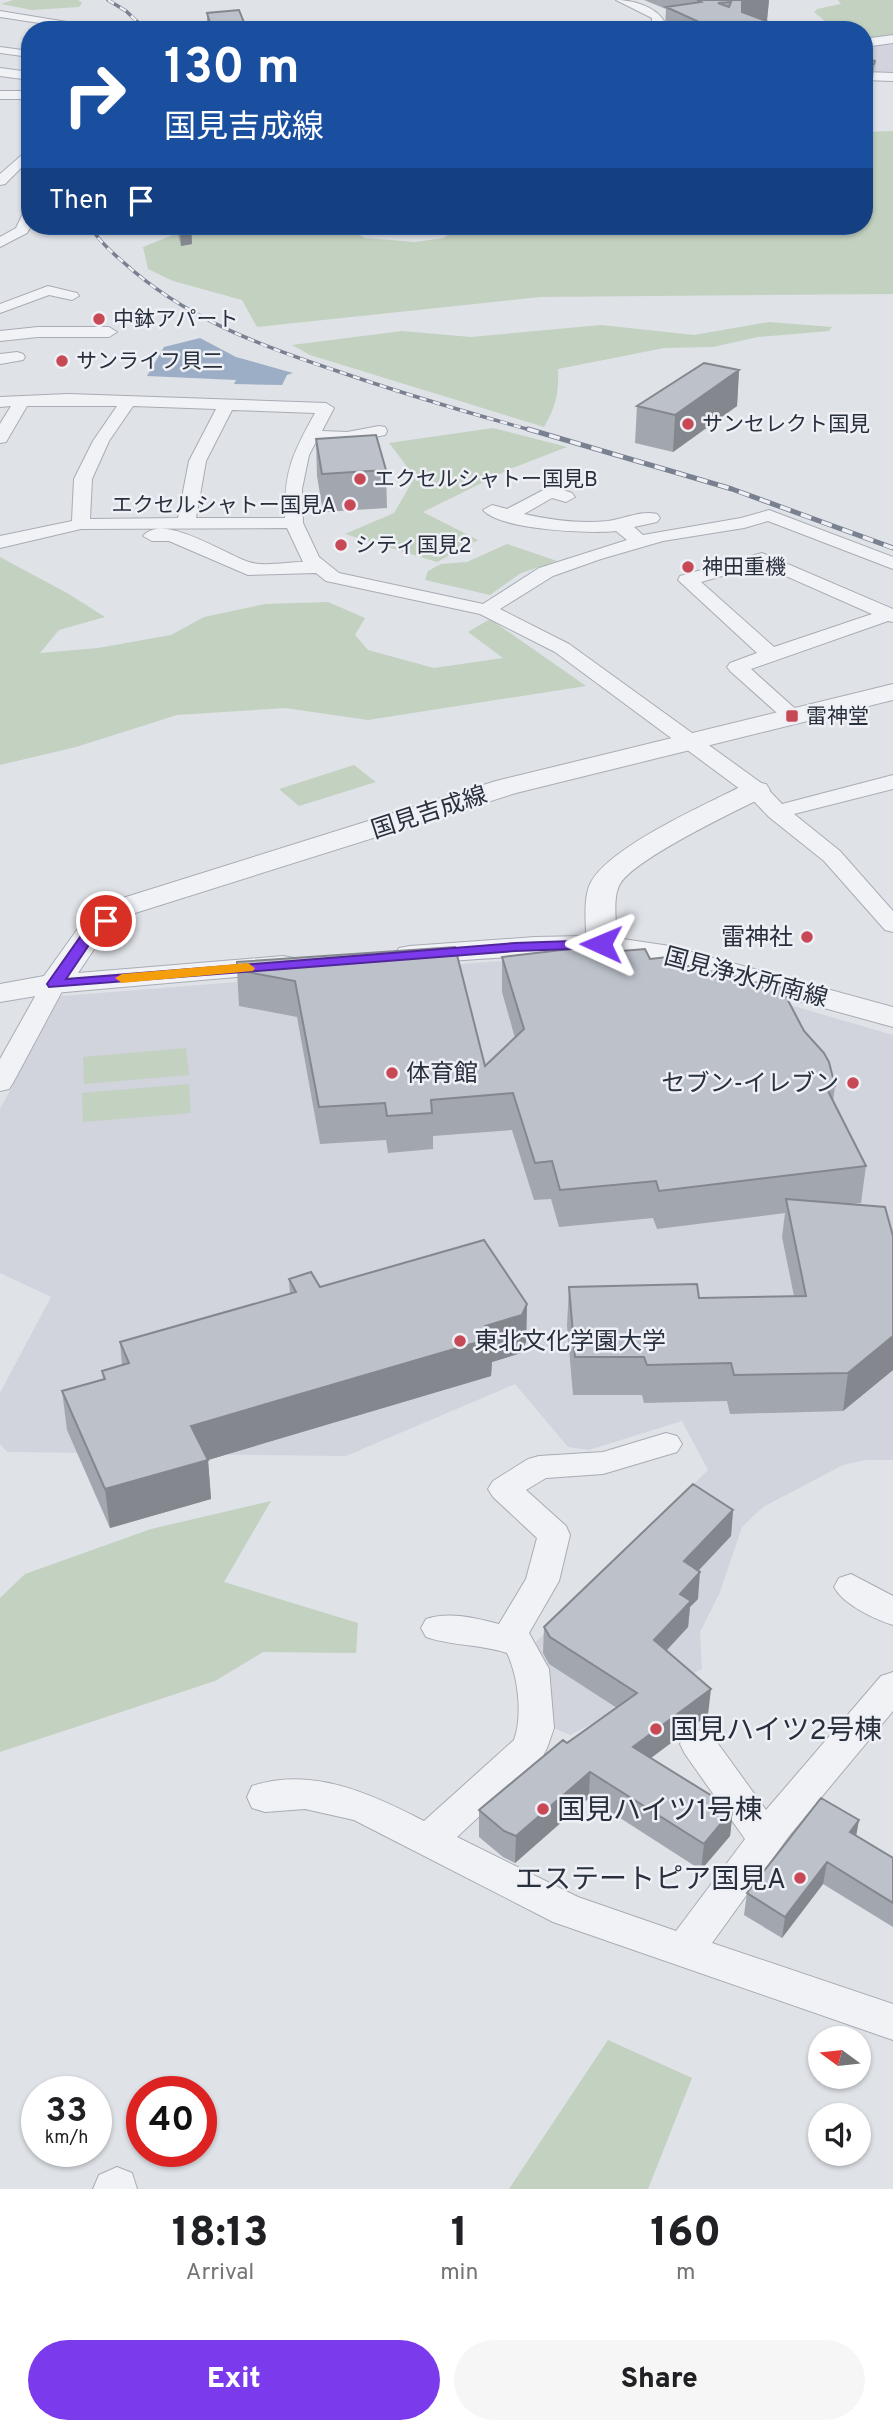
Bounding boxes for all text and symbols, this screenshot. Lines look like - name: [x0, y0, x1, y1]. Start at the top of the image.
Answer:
- text: 130 m: [164, 39, 300, 101]
- icon: right: [49, 49, 140, 140]
- text: 国見吉成線: [164, 109, 324, 149]
- icon: arrive: [122, 182, 160, 220]
- text: Then: [49, 185, 108, 218]
- place label: 中鉢アパート: [113, 307, 239, 334]
- marker: 中鉢アパート: [91, 311, 107, 327]
- place label: サンライフ貝二: [76, 349, 223, 376]
- marker: サンライフ貝二: [54, 353, 70, 369]
- place label: サンセレクト国見: [702, 412, 870, 439]
- marker: サンセレクト国見: [680, 416, 696, 432]
- place label: エクセルシャトー国見B: [374, 467, 598, 494]
- marker: エクセルシャトー国見B: [352, 471, 368, 487]
- place label: エクセルシャトー国見A: [112, 493, 336, 520]
- marker: エクセルシャトー国見A: [342, 497, 358, 513]
- place label: シティ国見2: [355, 533, 472, 560]
- marker: シティ国見2: [333, 537, 349, 553]
- place label: 神田重機: [702, 555, 786, 582]
- marker: 神田重機: [680, 559, 696, 575]
- place label: 雷神堂: [806, 704, 869, 731]
- marker: 雷神堂: [784, 708, 800, 724]
- street label: 国見吉成線: [368, 781, 491, 847]
- pin: [76, 891, 136, 951]
- icon: arrive: [87, 902, 125, 940]
- position arrow: [564, 907, 638, 981]
- place label: 雷神社: [721, 924, 793, 954]
- marker: 雷神社: [799, 929, 815, 945]
- street label: 国見浄水所南線: [660, 943, 831, 1015]
- place label: 体育館: [406, 1060, 478, 1090]
- marker: 体育館: [384, 1065, 400, 1081]
- place label: セブン-イレブン: [661, 1070, 839, 1100]
- marker: セブン-イレブン: [845, 1075, 861, 1091]
- place label: 東北文化学園大学: [474, 1328, 666, 1358]
- marker: 東北文化学園大学: [452, 1333, 468, 1349]
- place label: 国見ハイツ2号棟: [670, 1714, 883, 1750]
- marker: 国見ハイツ2号棟: [648, 1721, 664, 1737]
- place label: 国見ハイツ1号棟: [557, 1794, 763, 1830]
- marker: 国見ハイツ1号棟: [535, 1801, 551, 1817]
- place label: エステートピア国見A: [515, 1863, 786, 1899]
- marker: エステートピア国見A: [792, 1870, 808, 1886]
- north arrow: [808, 2026, 872, 2090]
- map controls: [808, 2026, 871, 2166]
- speed limit sign: 40: [126, 2076, 217, 2167]
- text: 33: [46, 2090, 87, 2134]
- button: sound: [808, 2103, 871, 2166]
- text: km/h: [45, 2127, 88, 2150]
- text: 18:13: [172, 2208, 268, 2261]
- text: 1: [451, 2208, 468, 2261]
- text: 160: [650, 2208, 721, 2261]
- text: Arrival: [186, 2259, 254, 2288]
- text: min: [440, 2259, 478, 2288]
- text: m: [676, 2259, 695, 2288]
- button: Exit: [28, 2340, 440, 2420]
- button: Share: [454, 2340, 865, 2420]

